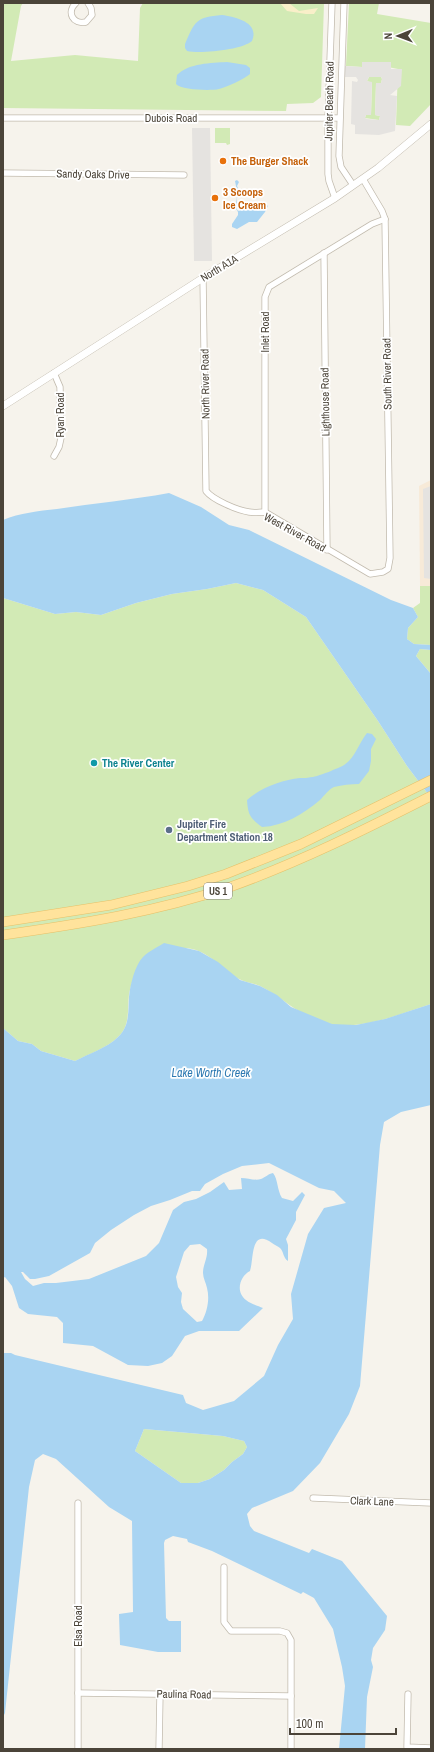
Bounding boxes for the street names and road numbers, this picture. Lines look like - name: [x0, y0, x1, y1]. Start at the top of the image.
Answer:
- street label: Jupiter Beach Road: [321, 61, 337, 141]
- street label: Dubois Road: [145, 111, 197, 125]
- street label: Sandy Oaks Drive: [56, 166, 130, 182]
- street label: North A1A: [198, 251, 241, 285]
- street label: Inlet Road: [258, 311, 272, 353]
- street label: South River Road: [379, 338, 395, 410]
- street label: North River Road: [197, 349, 213, 419]
- street label: Lighthouse Road: [317, 368, 333, 436]
- street label: Ryan Road: [53, 392, 67, 438]
- street label: West River Road: [262, 509, 328, 555]
- road number: US 1: [204, 883, 232, 899]
- street label: Clark Lane: [350, 1493, 394, 1509]
- street label: Elsa Road: [71, 1605, 85, 1647]
- street label: Paulina Road: [157, 1687, 211, 1701]

